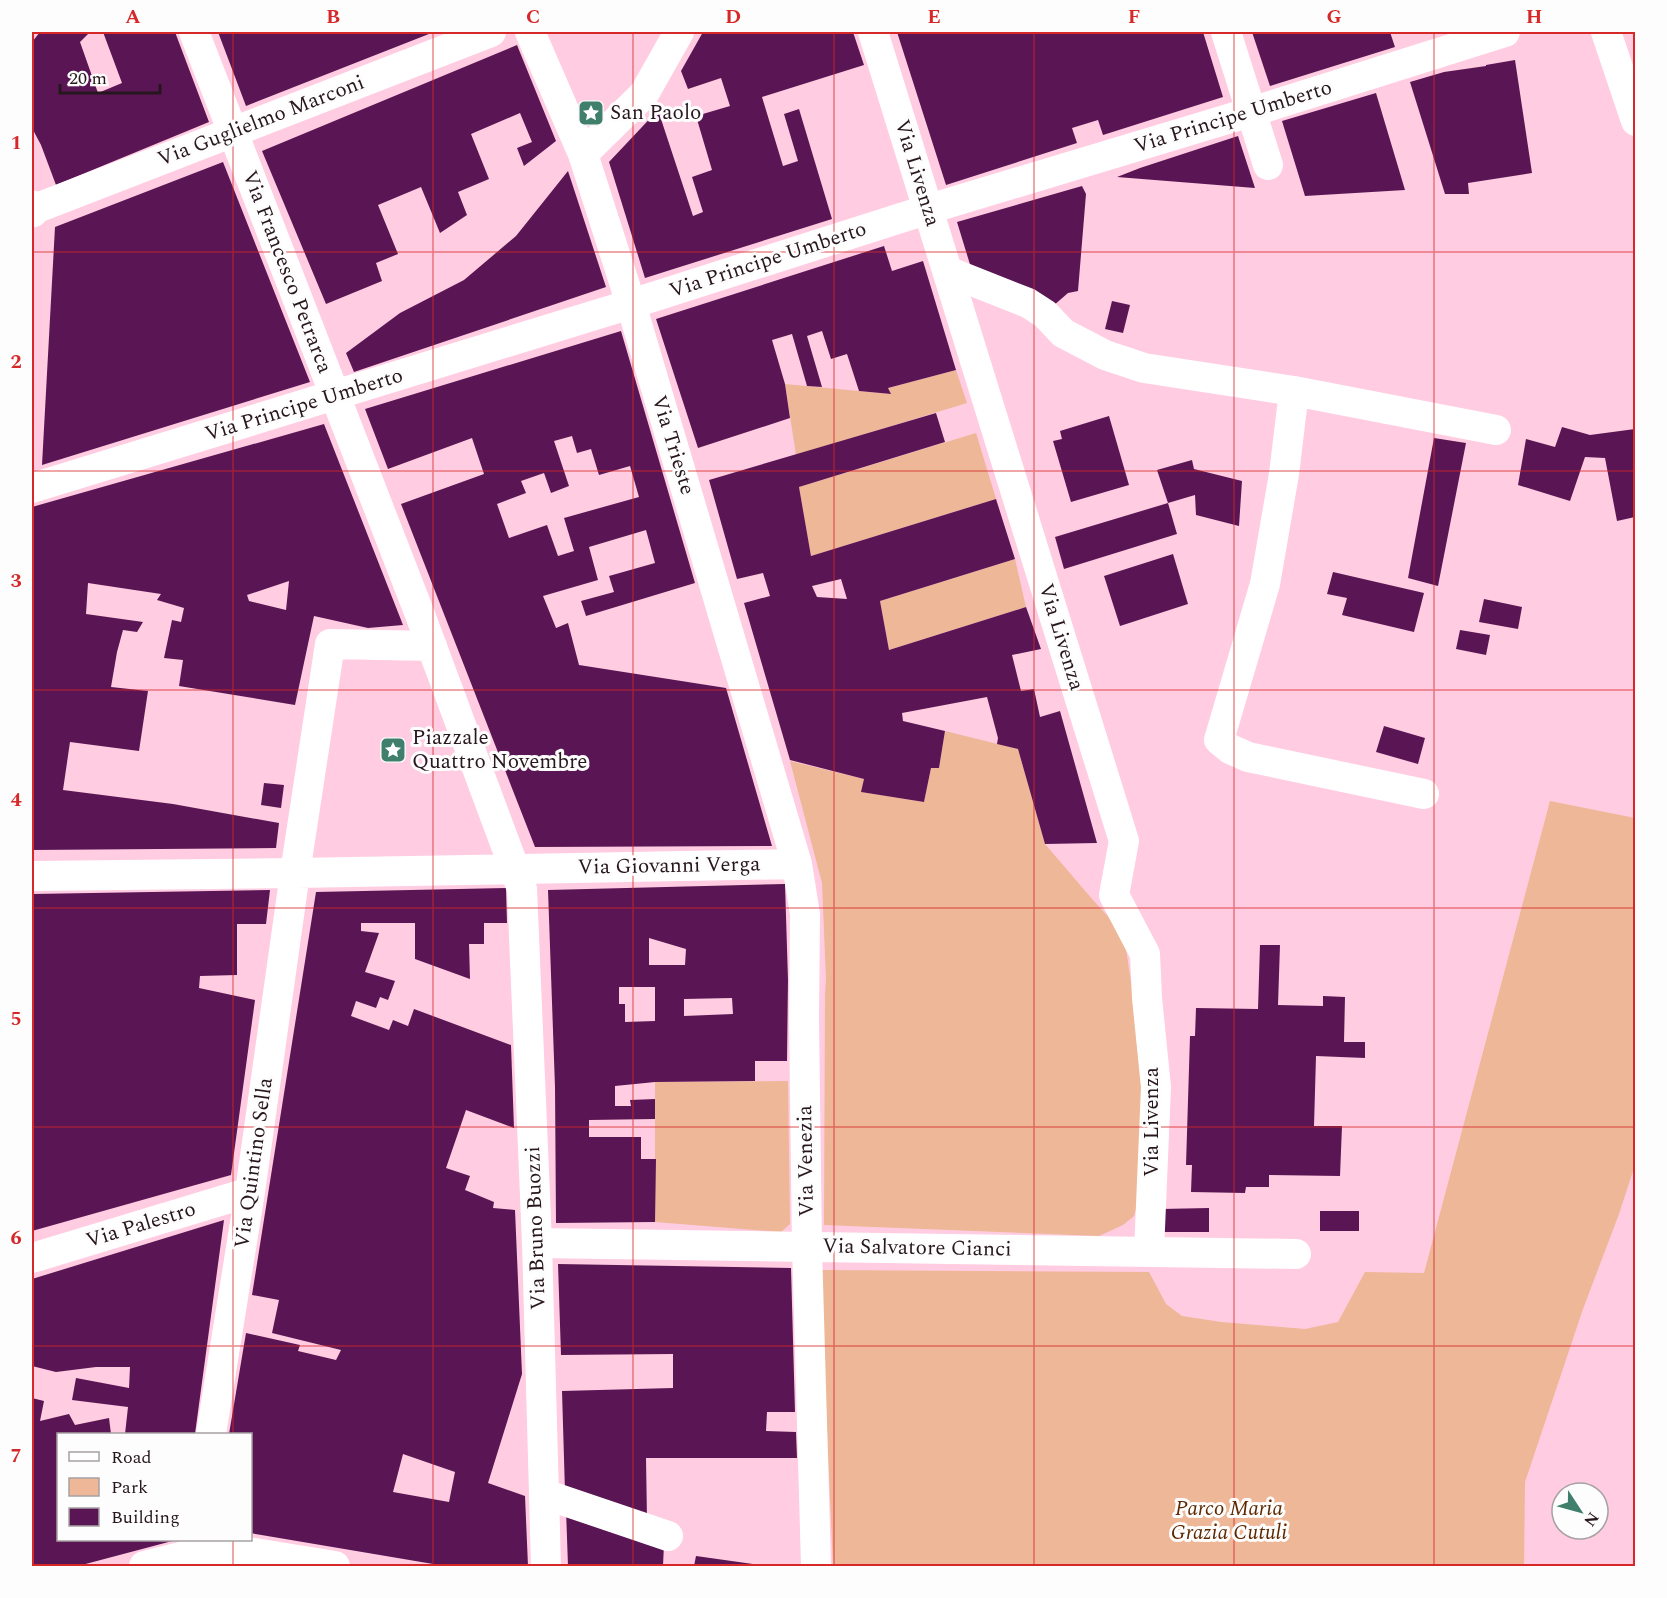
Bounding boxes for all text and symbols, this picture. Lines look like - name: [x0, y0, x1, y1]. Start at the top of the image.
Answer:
- text: A: [125, 2, 141, 32]
- text: B: [326, 2, 340, 32]
- text: C: [526, 2, 540, 32]
- text: D: [725, 2, 741, 32]
- text: E: [927, 2, 941, 32]
- text: F: [1128, 2, 1140, 32]
- text: G: [1326, 2, 1342, 32]
- text: H: [1526, 2, 1542, 32]
- scale bar: [60, 57, 160, 95]
- text: 20 m: [69, 65, 107, 92]
- street label: Via Guglielmo Marconi: [153, 67, 369, 175]
- street label: Via Principe Umberto: [1130, 72, 1336, 162]
- place label: San Paolo: [610, 97, 701, 129]
- place icon: San Paolo: [576, 98, 606, 128]
- street label: Via Livenza: [886, 116, 949, 231]
- text: 1: [10, 128, 22, 158]
- street label: Via Francesco Petrarca: [234, 166, 341, 379]
- street label: Via Principe Umberto: [665, 213, 871, 307]
- text: 2: [10, 347, 22, 377]
- street label: Via Principe Umberto: [201, 360, 407, 450]
- street label: Via Trieste: [643, 391, 703, 499]
- text: 3: [10, 566, 22, 596]
- street label: Via Livenza: [1030, 580, 1093, 695]
- place label: Piazzale Quattro Novembre: [412, 722, 587, 778]
- place icon: Piazzale Quattro Novembre: [378, 735, 408, 765]
- text: 4: [10, 785, 22, 815]
- street label: Via Giovanni Verga: [577, 848, 761, 884]
- text: 5: [10, 1004, 22, 1034]
- street label: Via Livenza: [1136, 1066, 1168, 1177]
- street label: Via Quintino Sella: [226, 1075, 282, 1251]
- street label: Via Venezia: [789, 1104, 823, 1217]
- street label: Via Bruno Buozzi: [517, 1146, 555, 1310]
- street label: Via Palestro: [82, 1193, 200, 1257]
- text: 6: [10, 1223, 22, 1253]
- street label: Via Salvatore Cianci: [822, 1230, 1012, 1266]
- legend: [57, 1433, 252, 1541]
- text: 7: [10, 1441, 22, 1471]
- text: Road: [111, 1444, 152, 1471]
- text: Park: [111, 1474, 148, 1501]
- north arrow: [1550, 1481, 1610, 1541]
- park label: Parco Maria Grazia Cutuli: [1171, 1493, 1287, 1549]
- text: Building: [111, 1504, 180, 1531]
- text: N: [1578, 1507, 1605, 1532]

